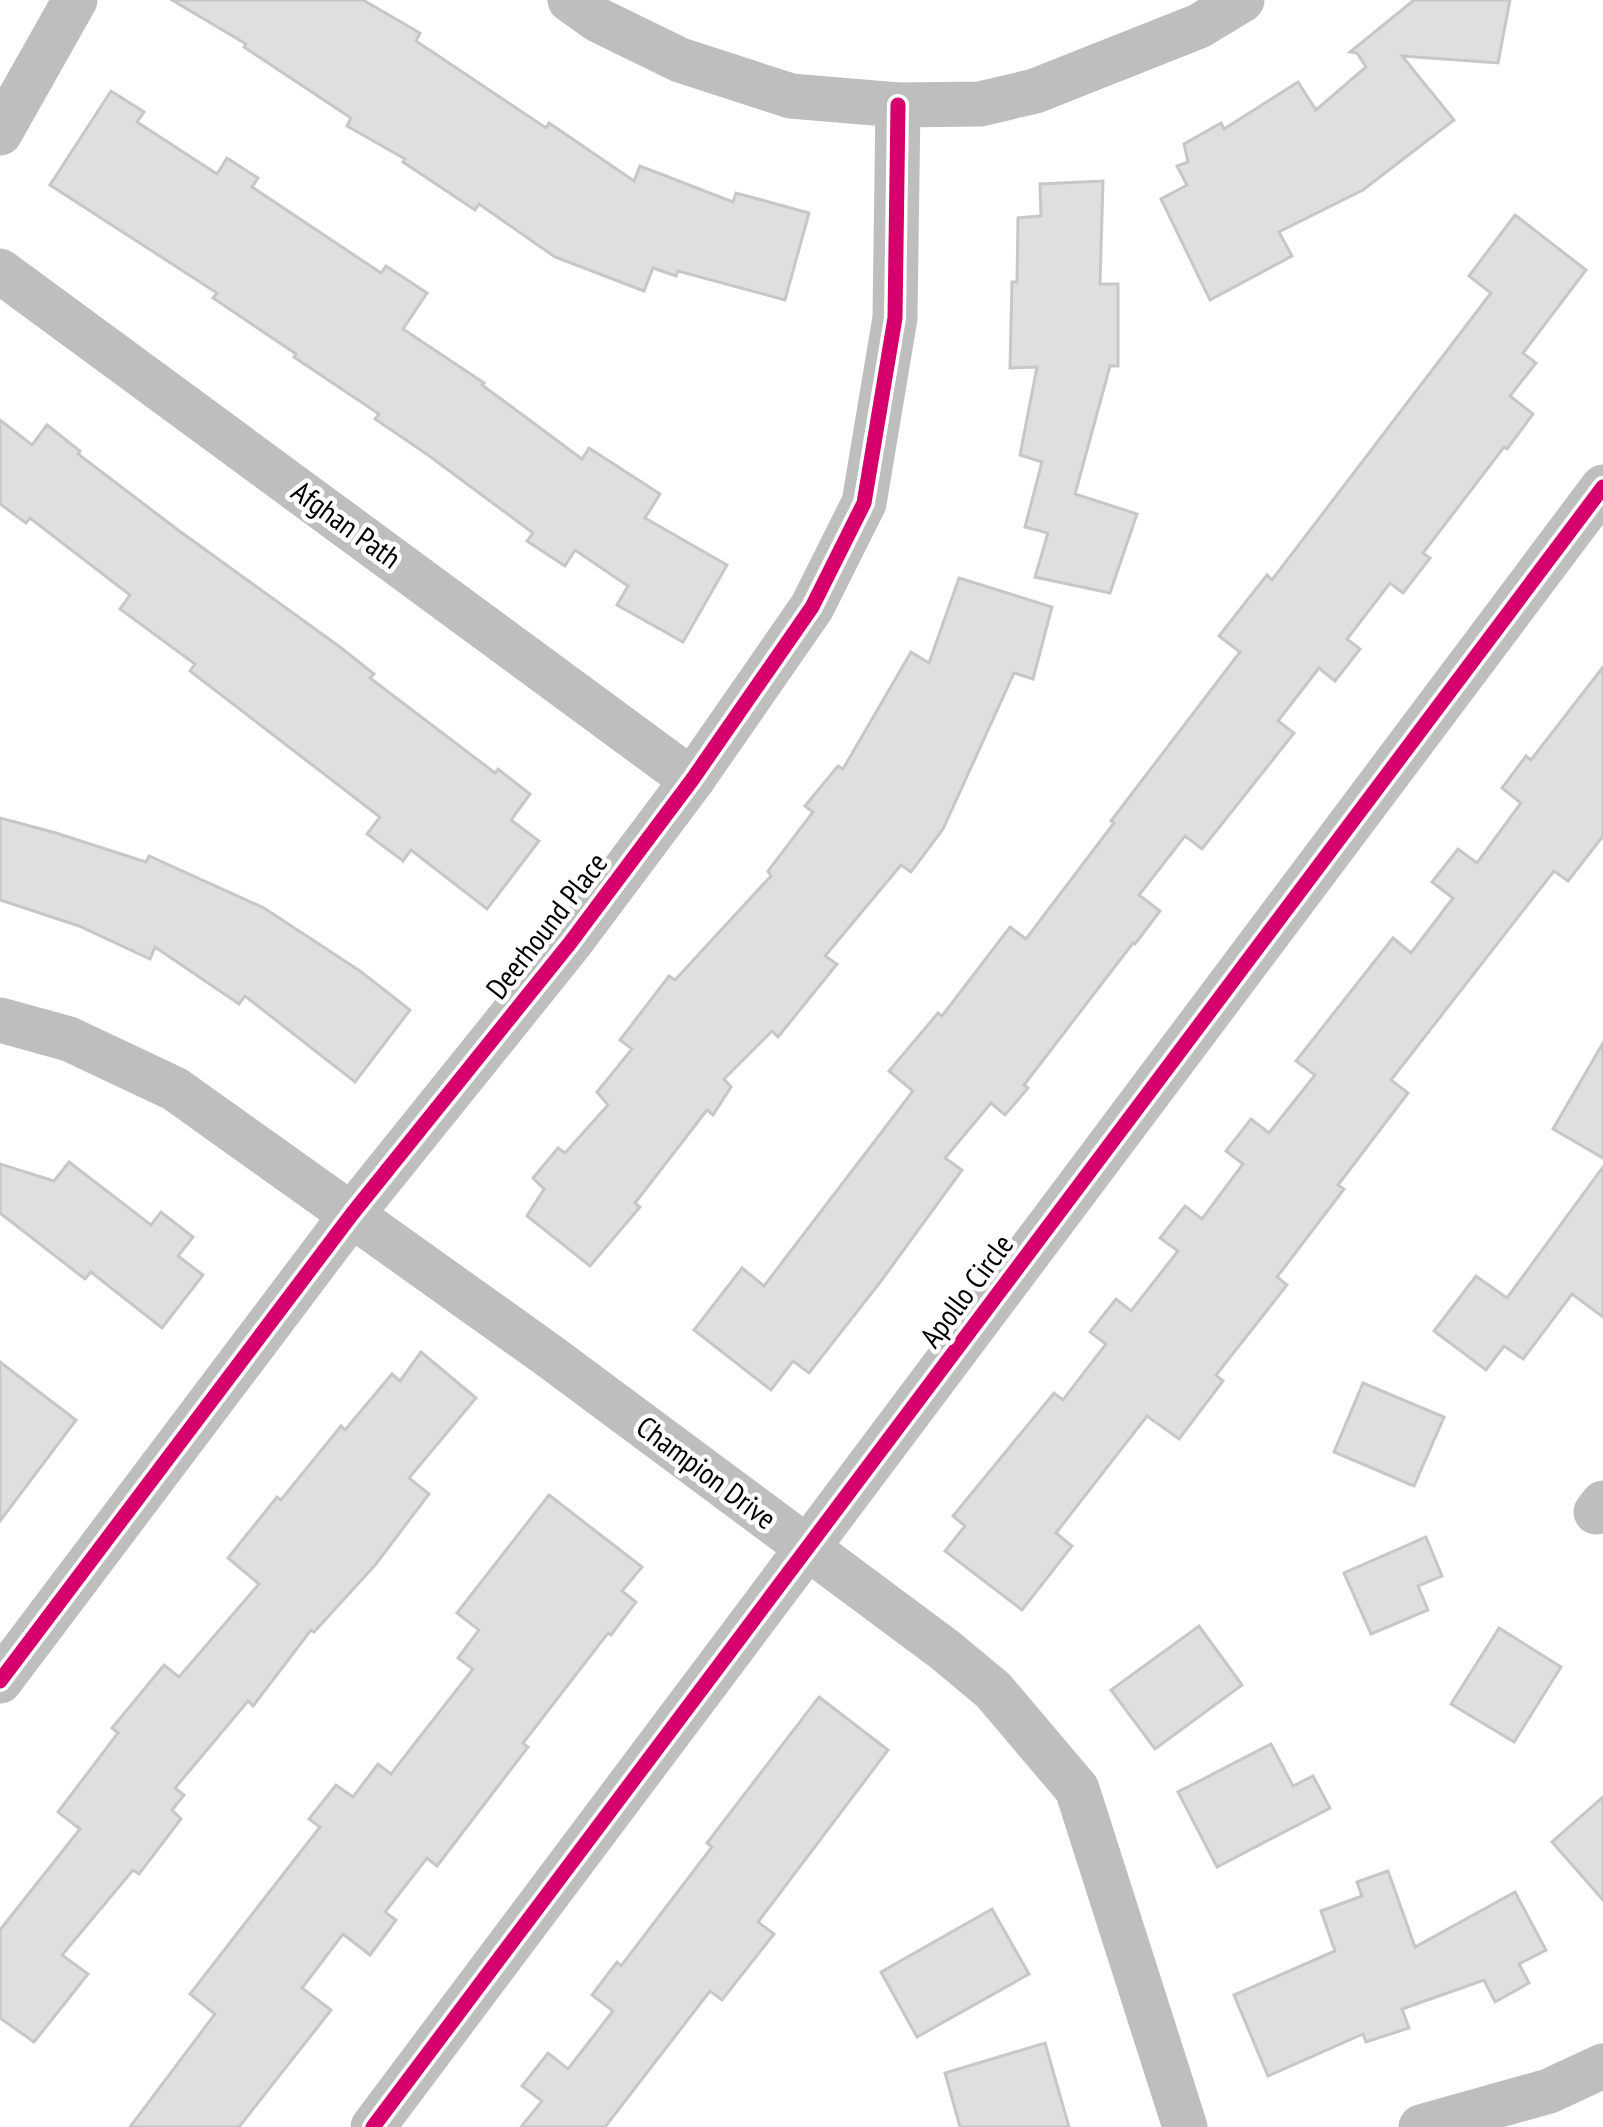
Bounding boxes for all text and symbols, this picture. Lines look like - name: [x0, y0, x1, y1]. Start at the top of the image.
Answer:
- street label: Afghan Path: [285, 471, 409, 576]
- street label: Deerhound Place: [476, 844, 615, 1006]
- street label: Apollo Circle: [910, 1226, 1021, 1355]
- street label: Champion Drive: [629, 1407, 785, 1537]

